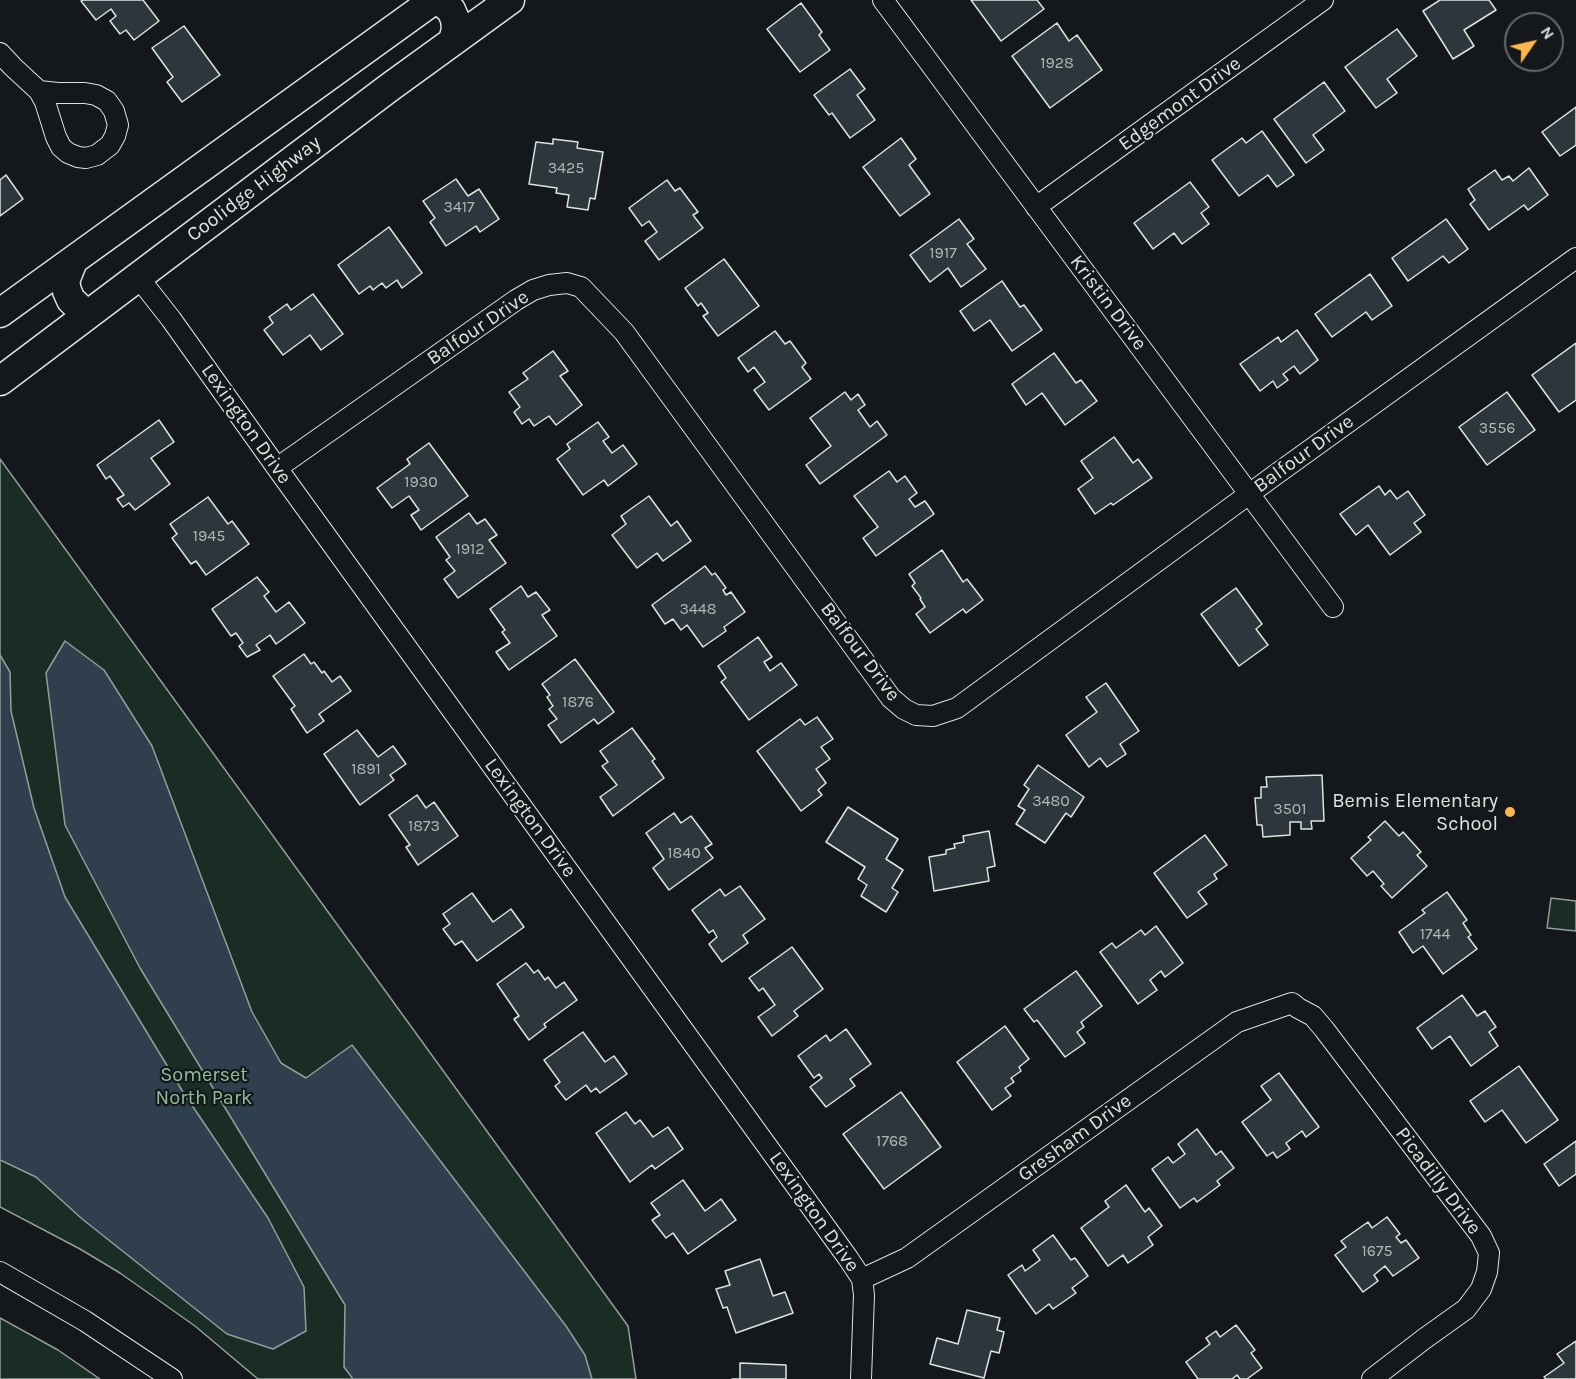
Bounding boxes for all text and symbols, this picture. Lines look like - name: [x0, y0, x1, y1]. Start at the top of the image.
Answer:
- north arrow: [1504, 12, 1564, 72]
- text: N: [1537, 23, 1559, 43]
- street label: Edgemont Drive: [1114, 52, 1246, 156]
- house number: 1928: [1040, 53, 1074, 73]
- street label: Coolidge Highway: [182, 131, 326, 247]
- house number: 3425: [548, 158, 584, 178]
- house number: 3417: [443, 197, 475, 217]
- house number: 1917: [929, 243, 957, 263]
- street label: Kristin Drive: [1064, 251, 1152, 355]
- street label: Balfour Drive: [423, 285, 533, 371]
- street label: Lexington Drive: [196, 359, 296, 489]
- street label: Balfour Drive: [1249, 410, 1359, 498]
- house number: 3556: [1479, 418, 1515, 438]
- house number: 1930: [404, 472, 438, 492]
- house number: 1945: [193, 526, 225, 546]
- house number: 1912: [455, 539, 485, 559]
- street label: Balfour Drive: [815, 598, 905, 706]
- house number: 3448: [679, 599, 717, 619]
- house number: 1876: [562, 692, 594, 712]
- street label: Lexington Drive: [479, 754, 581, 882]
- house number: 1891: [351, 759, 381, 779]
- place label: Bemis Elementary School: [1332, 789, 1498, 836]
- house number: 3480: [1032, 791, 1070, 811]
- house number: 3501: [1273, 799, 1307, 819]
- marker: Bemis Elementary School: [1503, 805, 1517, 819]
- house number: 1873: [408, 816, 440, 836]
- house number: 1840: [667, 843, 701, 863]
- house number: 1744: [1420, 924, 1450, 944]
- park label: Somerset North Park: [156, 1063, 252, 1110]
- street label: Gresham Drive: [1014, 1089, 1136, 1187]
- street label: Picadilly Drive: [1390, 1123, 1486, 1239]
- house number: 1768: [876, 1131, 908, 1151]
- street label: Lexington Drive: [764, 1147, 864, 1277]
- house number: 1675: [1362, 1241, 1392, 1261]

